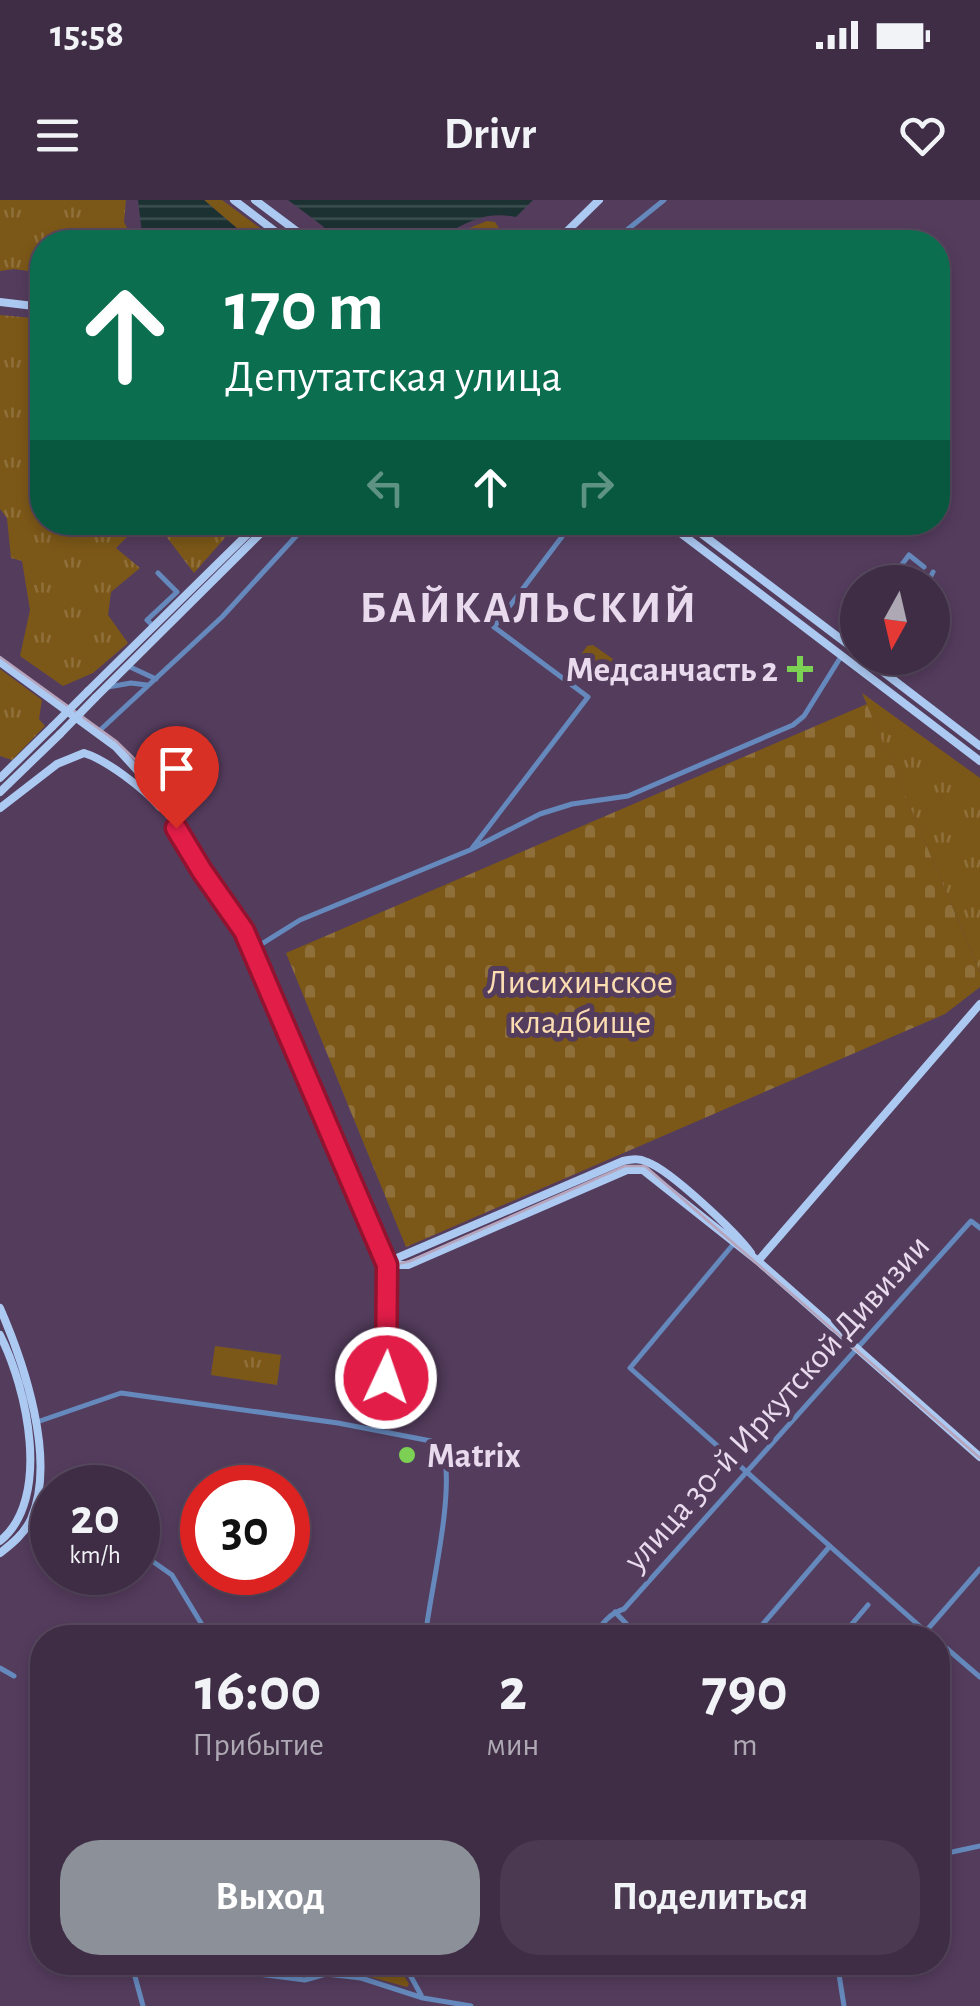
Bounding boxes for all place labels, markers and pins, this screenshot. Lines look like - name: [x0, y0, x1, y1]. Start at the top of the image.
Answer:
- place label: Медсанчасть 2: [566, 653, 778, 688]
- marker: Медсанчасть 2: [787, 656, 813, 682]
- pin: [134, 726, 219, 829]
- place label: Matrix: [427, 1439, 521, 1474]
- marker: Matrix: [396, 1444, 418, 1466]

